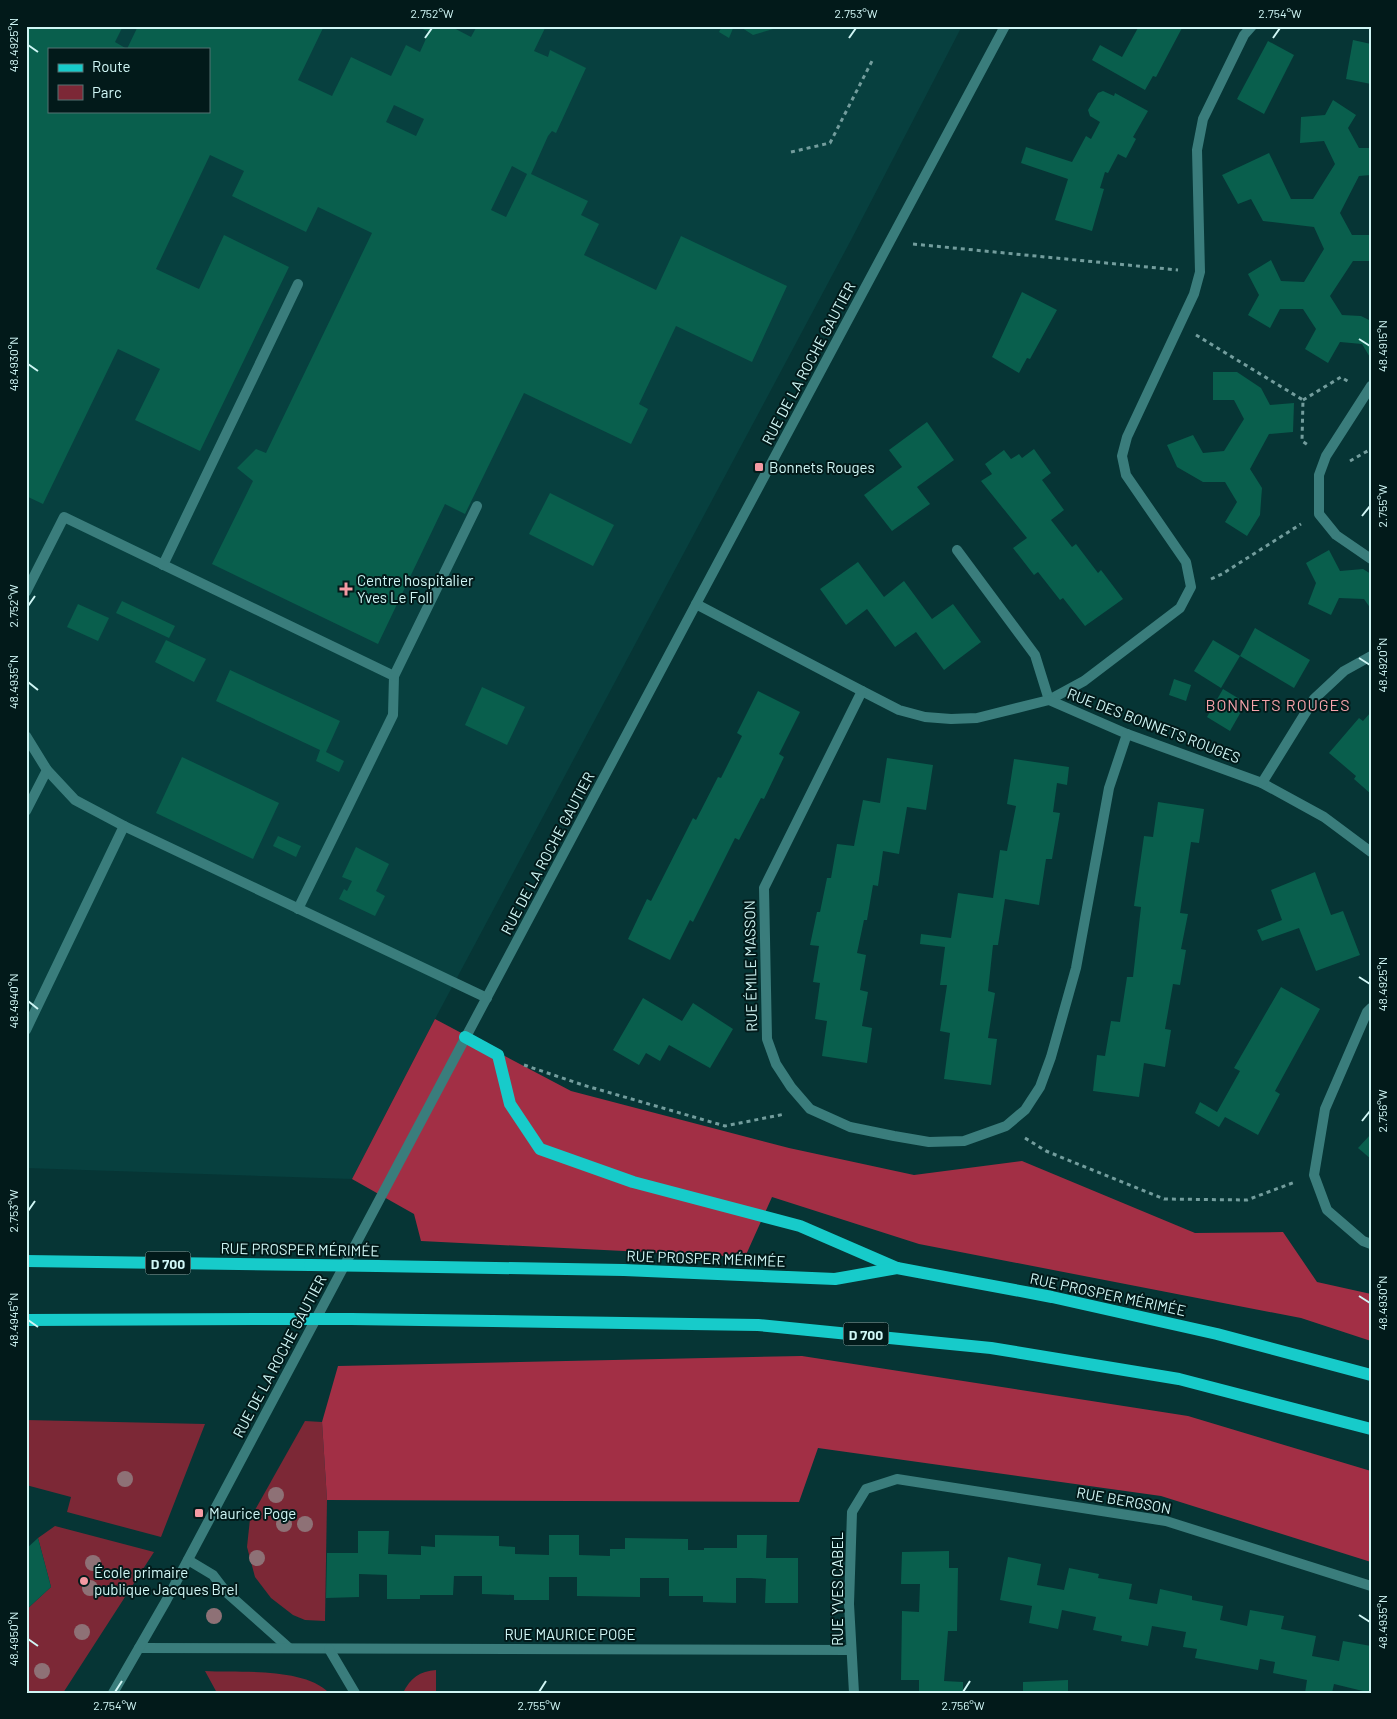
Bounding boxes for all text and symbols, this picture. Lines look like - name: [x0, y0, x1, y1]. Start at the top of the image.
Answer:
- text: 2.752°W: [410, 6, 454, 20]
- text: 2.753°W: [835, 6, 878, 20]
- text: 2.754°W: [1258, 6, 1302, 20]
- text: 48.4925°N: [6, 18, 20, 72]
- legend: [48, 48, 210, 112]
- text: Route: [92, 57, 131, 75]
- text: Parc: [92, 83, 122, 101]
- street label: RUE DE LA ROCHE GAUTIER: [757, 279, 859, 447]
- text: 48.4915°N: [1375, 320, 1389, 372]
- text: 48.4930°N: [6, 337, 20, 391]
- place label: Bonnets Rouges: [769, 458, 875, 476]
- marker: Bonnets Rouges: [753, 461, 765, 473]
- text: 2.755°W: [1375, 484, 1389, 527]
- place label: Centre hospitalier Yves Le Foll: [357, 571, 474, 606]
- marker: Centre hospitalier Yves Le Foll: [339, 582, 353, 596]
- text: 2.752°W: [6, 584, 20, 628]
- text: 48.4920°N: [1375, 638, 1389, 692]
- text: 48.4935°N: [6, 655, 20, 709]
- street label: RUE DES BONNETS ROUGES: [1065, 684, 1243, 766]
- district label: BONNETS ROUGES: [1205, 695, 1351, 714]
- street label: RUE DE LA ROCHE GAUTIER: [496, 769, 598, 937]
- street label: RUE ÉMILE MASSON: [740, 900, 760, 1032]
- text: 48.4925°N: [1375, 957, 1389, 1011]
- text: 48.4940°N: [6, 973, 20, 1029]
- text: 2.756°W: [1375, 1089, 1389, 1132]
- text: 2.753°W: [6, 1189, 20, 1232]
- street label: RUE PROSPER MÉRIMÉE: [220, 1239, 380, 1259]
- street label: RUE PROSPER MÉRIMÉE: [626, 1246, 786, 1270]
- road number: D 700: [146, 1252, 190, 1274]
- street label: RUE PROSPER MÉRIMÉE: [1028, 1269, 1188, 1319]
- street label: RUE DE LA ROCHE GAUTIER: [228, 1272, 330, 1440]
- text: 48.4930°N: [1375, 1276, 1389, 1330]
- text: 48.4945°N: [6, 1293, 20, 1347]
- road number: D 700: [844, 1322, 888, 1346]
- street label: RUE BERGSON: [1075, 1483, 1173, 1517]
- place label: Maurice Poge: [209, 1504, 296, 1522]
- marker: Maurice Poge: [193, 1507, 205, 1519]
- street label: RUE YVES CABEL: [828, 1532, 846, 1646]
- place label: École primaire publique Jacques Brel: [94, 1563, 238, 1598]
- marker: École primaire publique Jacques Brel: [78, 1575, 90, 1587]
- text: 48.4935°N: [1375, 1595, 1389, 1649]
- text: 48.4950°N: [6, 1612, 20, 1666]
- street label: RUE MAURICE POGE: [504, 1625, 636, 1643]
- text: 2.754°W: [93, 1698, 137, 1712]
- text: 2.755°W: [518, 1698, 561, 1712]
- text: 2.756°W: [942, 1698, 985, 1712]

